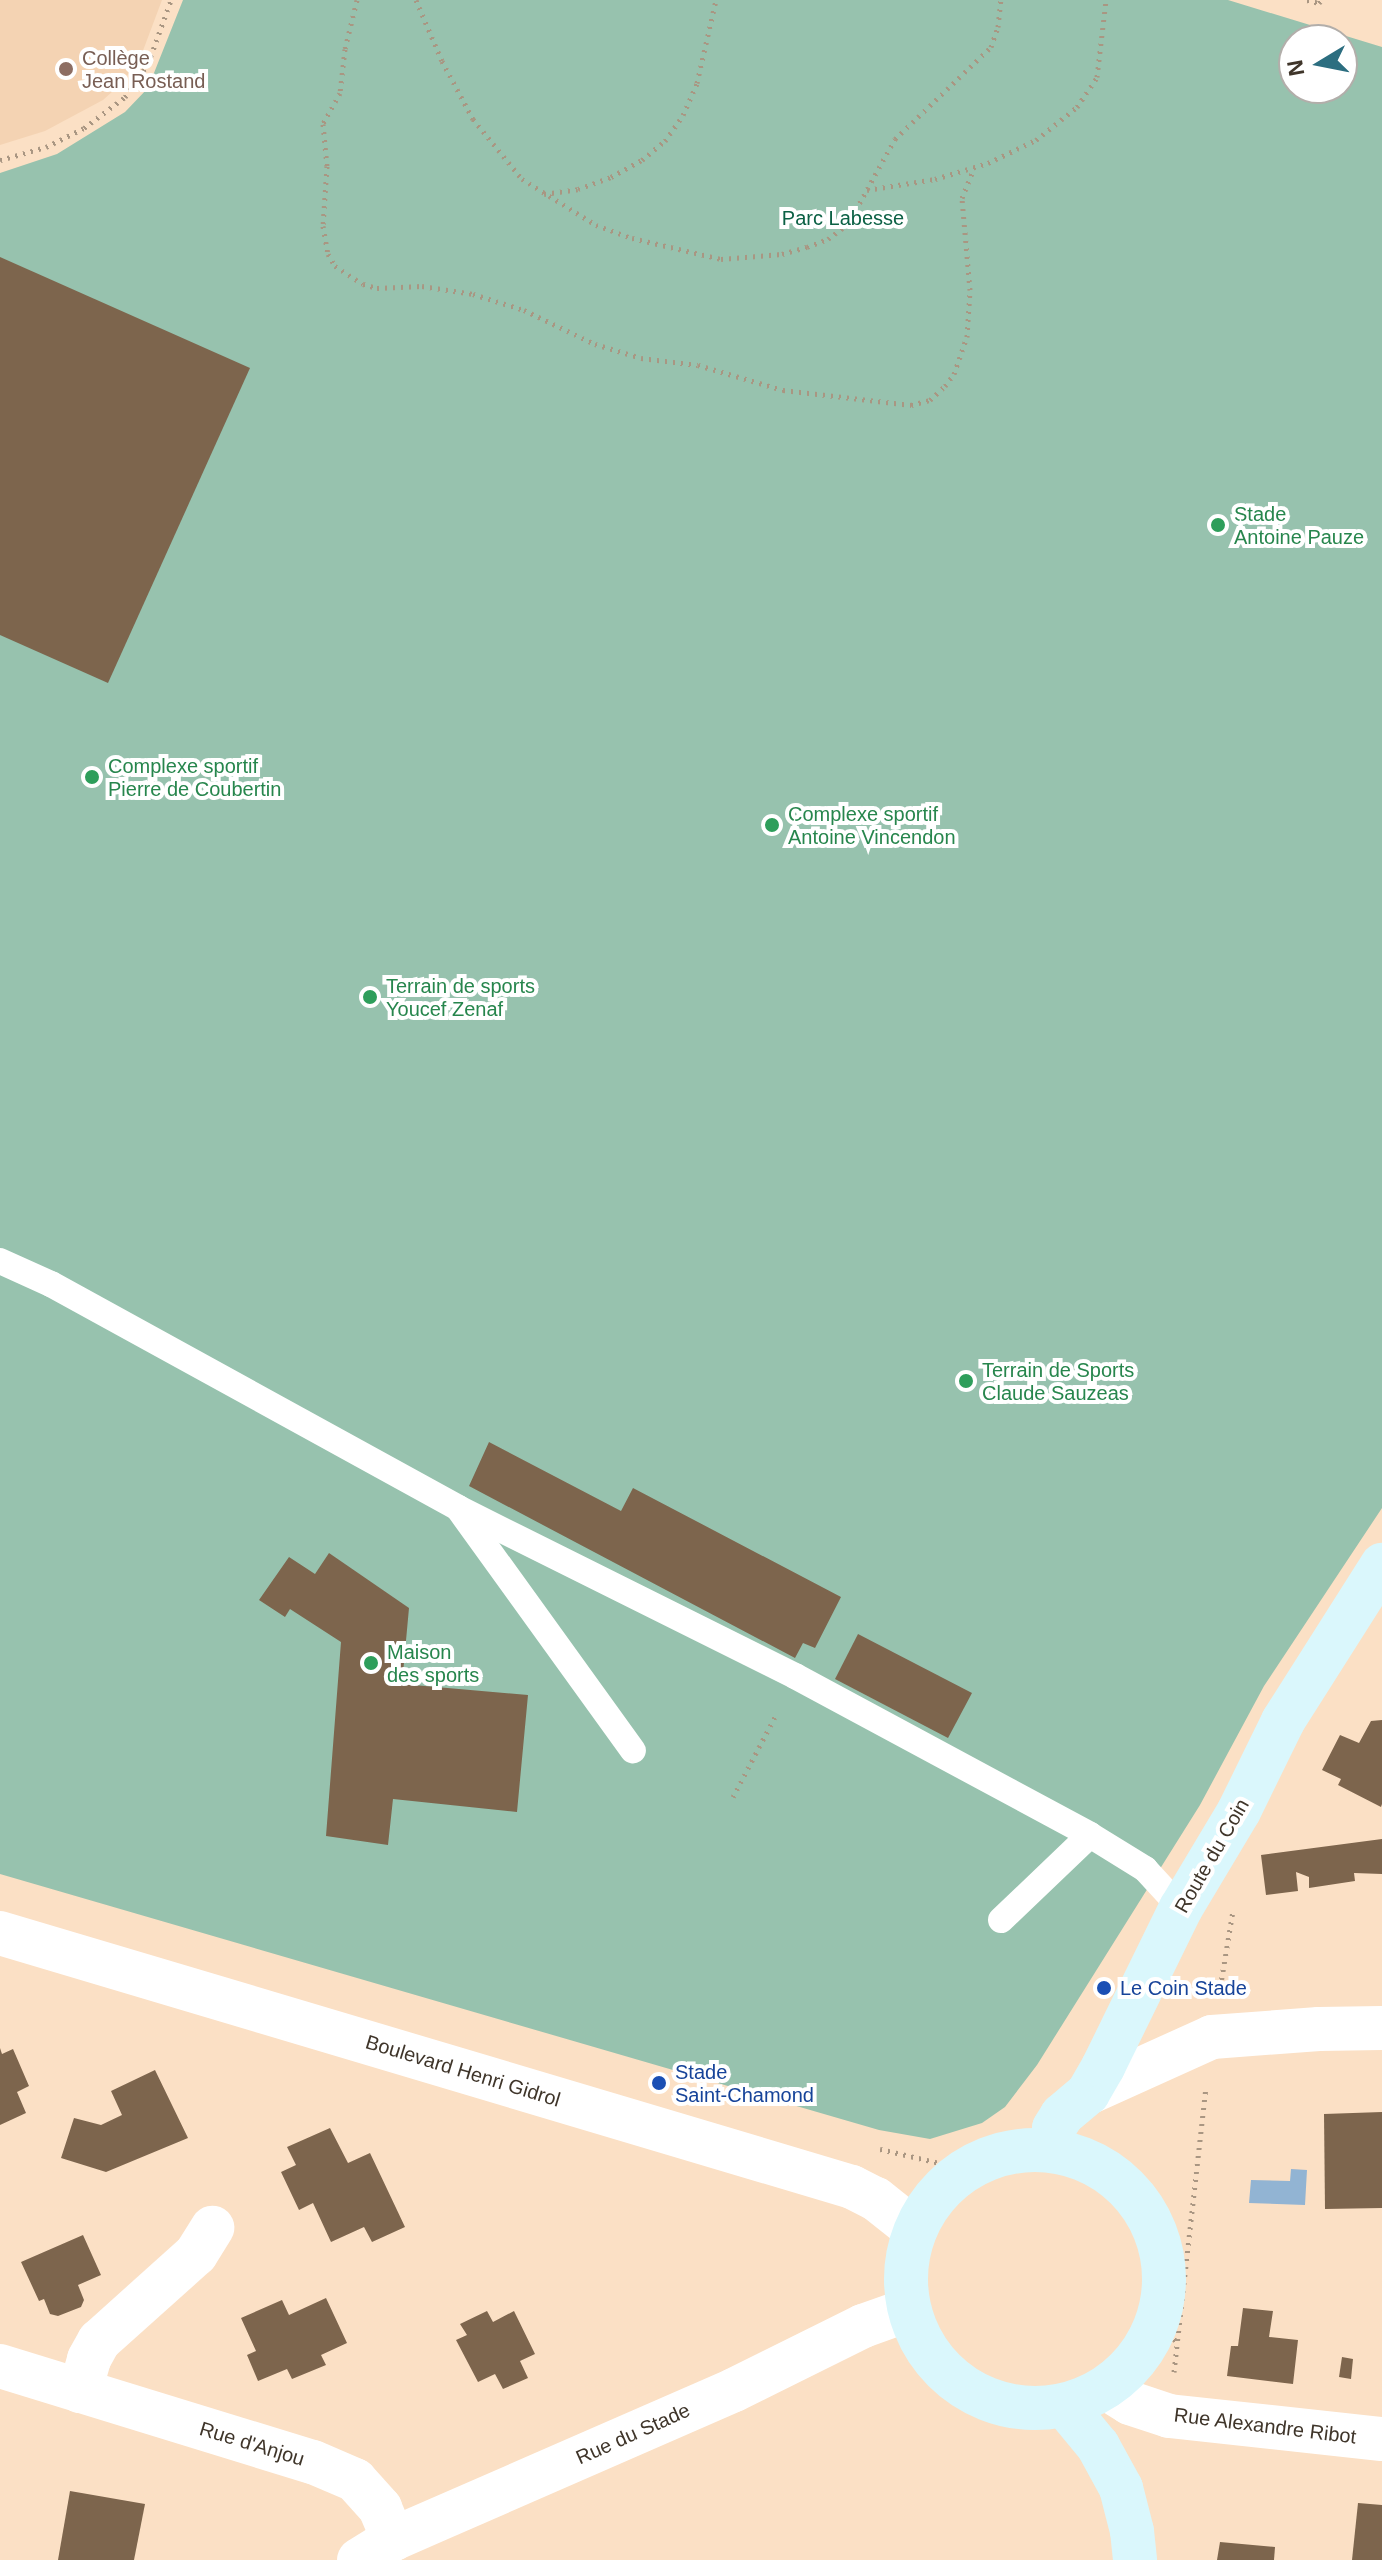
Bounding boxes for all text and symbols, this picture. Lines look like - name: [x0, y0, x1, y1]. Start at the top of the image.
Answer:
- north arrow: [1278, 24, 1358, 104]
- place label: Collège Jean Rostand: [82, 46, 205, 93]
- text: N: [1282, 58, 1310, 78]
- marker: Collège Jean Rostand: [57, 60, 75, 78]
- park label: Parc Labesse: [782, 206, 904, 230]
- place label: Stade Antoine Pauze: [1234, 502, 1364, 549]
- marker: Stade Antoine Pauze: [1209, 516, 1227, 534]
- place label: Complexe sportif Pierre de Coubertin: [108, 754, 281, 801]
- marker: Complexe sportif Pierre de Coubertin: [83, 768, 101, 786]
- place label: Complexe sportif Antoine Vincendon: [788, 802, 956, 849]
- marker: Complexe sportif Antoine Vincendon: [763, 816, 781, 834]
- place label: Terrain de sports Youcef Zenaf: [386, 974, 535, 1021]
- marker: Terrain de sports Youcef Zenaf: [361, 988, 379, 1006]
- place label: Terrain de Sports Claude Sauzeas: [982, 1358, 1134, 1405]
- marker: Terrain de Sports Claude Sauzeas: [957, 1372, 975, 1390]
- place label: Maison des sports: [387, 1640, 479, 1687]
- marker: Maison des sports: [362, 1654, 380, 1672]
- street label: Route du Coin: [1170, 1795, 1254, 1917]
- place label: Le Coin Stade: [1120, 1976, 1247, 2000]
- marker: Le Coin Stade: [1095, 1979, 1113, 1997]
- street label: Boulevard Henri Gidrol: [363, 2030, 563, 2112]
- place label: Stade Saint-Chamond: [675, 2060, 814, 2107]
- marker: Stade Saint-Chamond: [650, 2074, 668, 2092]
- street label: Rue du Stade: [572, 2398, 694, 2470]
- street label: Rue Alexandre Ribot: [1172, 2403, 1358, 2449]
- street label: Rue d'Anjou: [197, 2417, 307, 2471]

